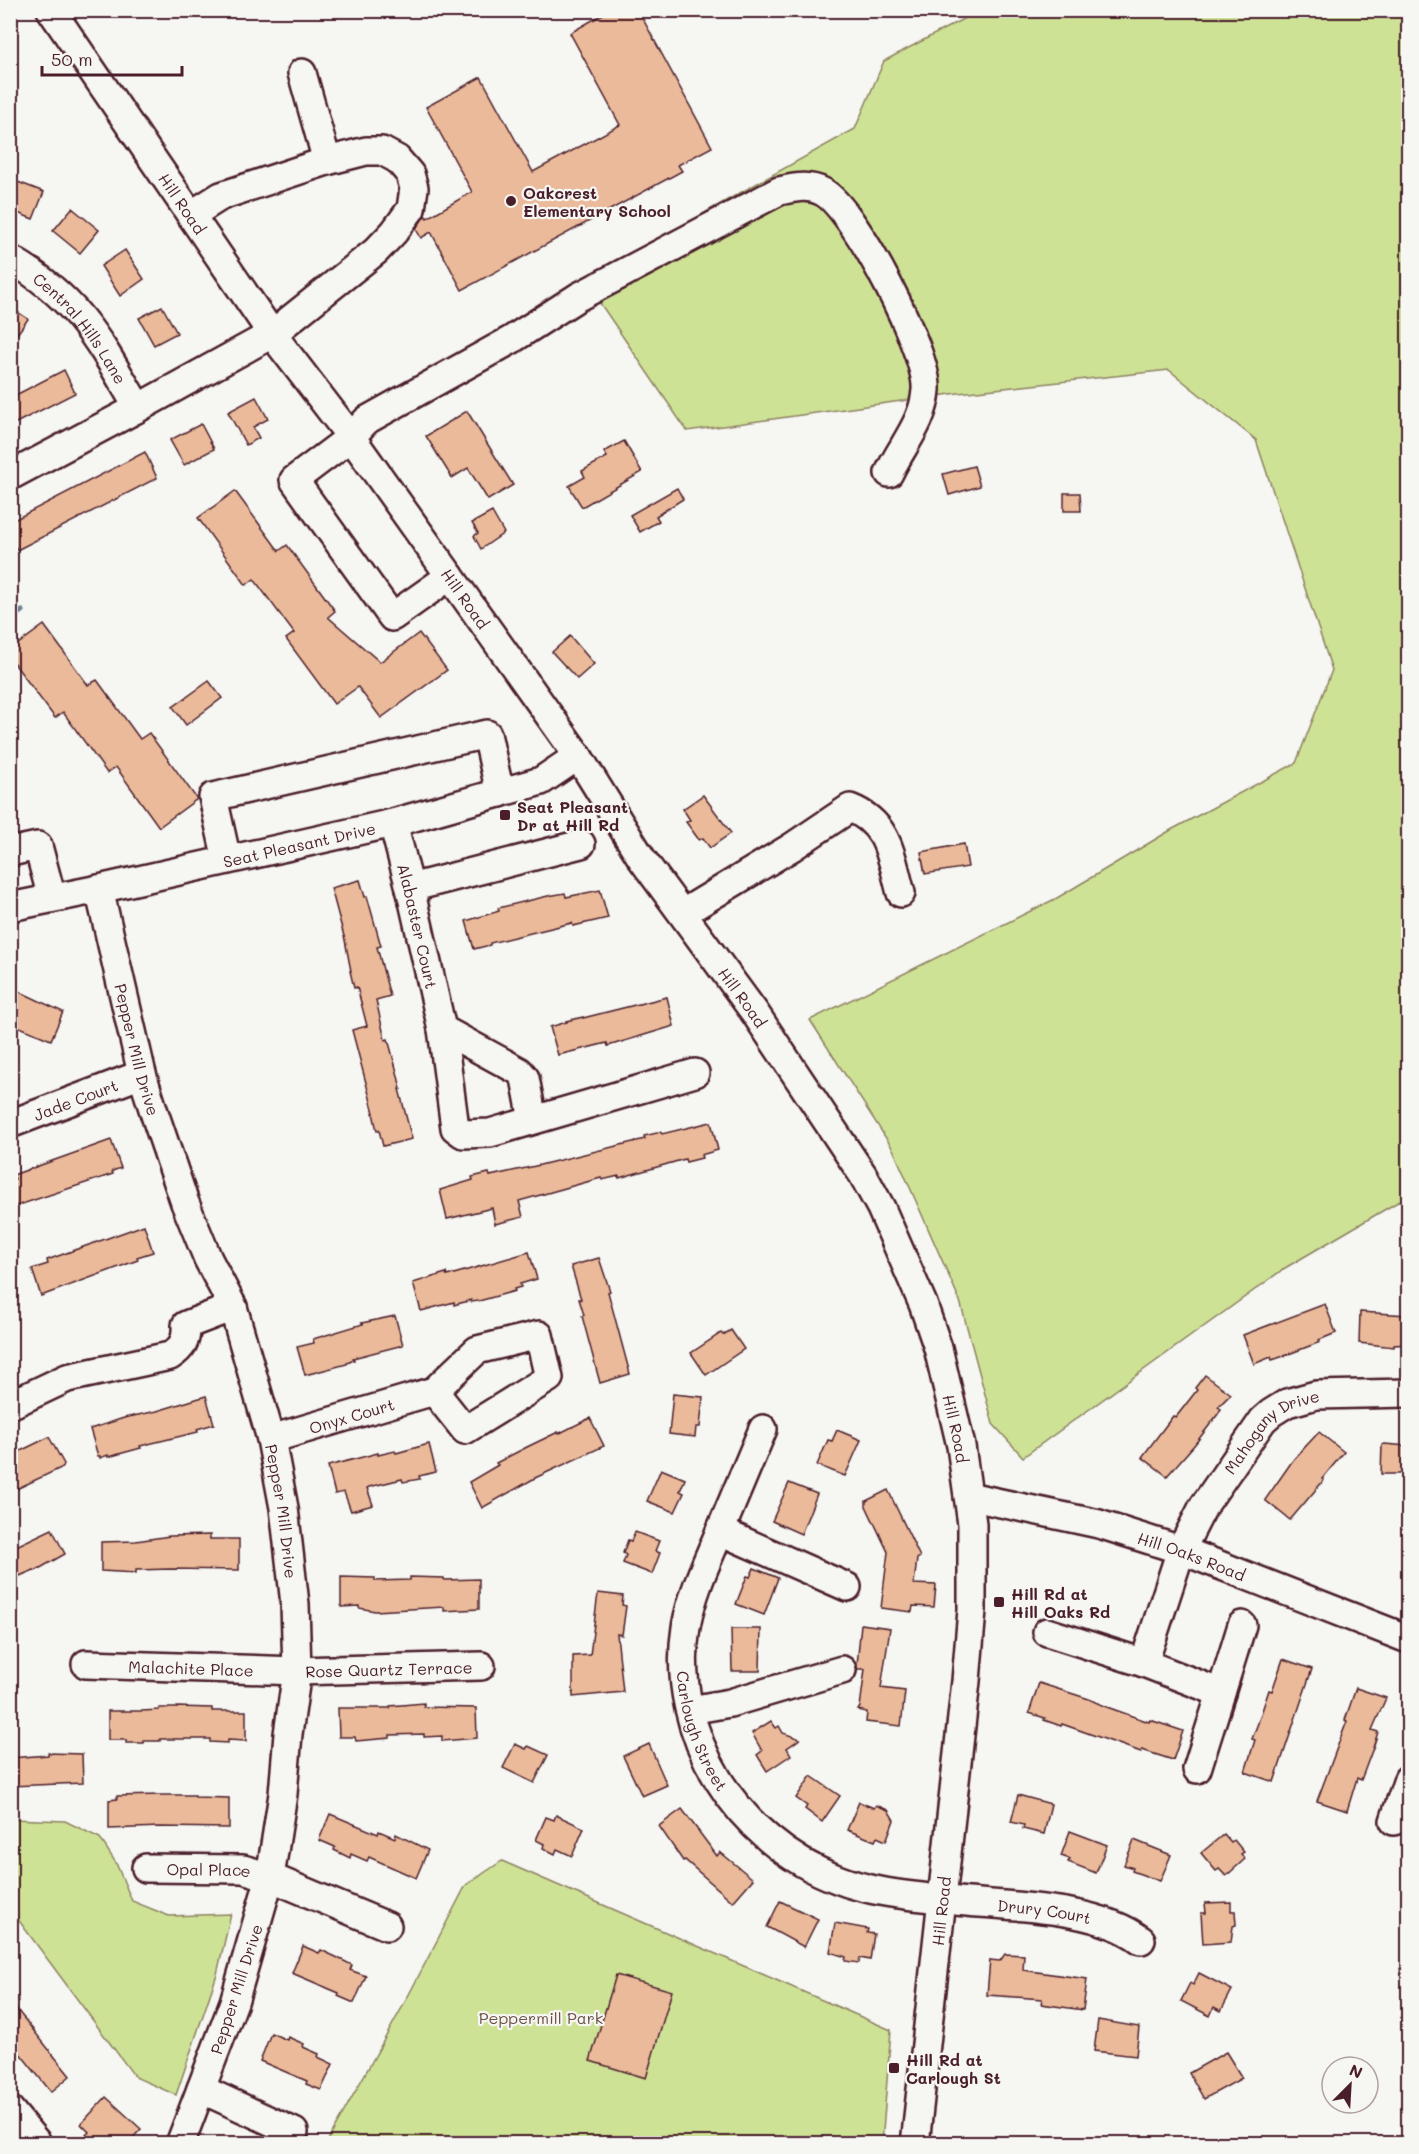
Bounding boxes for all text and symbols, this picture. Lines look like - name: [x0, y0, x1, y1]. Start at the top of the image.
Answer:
- scale bar: [42, 39, 182, 77]
- text: 50 m: [51, 47, 93, 71]
- street label: Hill Road: [155, 169, 211, 238]
- place label: Oakcrest Elementary School: [523, 182, 671, 221]
- marker: Oakcrest Elementary School: [504, 194, 518, 208]
- street label: Central Hills Lane: [29, 267, 132, 387]
- street label: Hill Road: [437, 564, 494, 633]
- place label: Seat Pleasant Dr at Hill Rd: [517, 796, 628, 835]
- marker: Seat Pleasant Dr at Hill Rd: [498, 808, 512, 822]
- street label: Seat Pleasant Drive: [221, 817, 378, 871]
- street label: Alabaster Court: [393, 861, 443, 991]
- street label: Hill Road: [714, 963, 772, 1031]
- street label: Pepper Mill Drive: [111, 981, 165, 1118]
- street label: Jade Court: [30, 1074, 121, 1125]
- street label: Mahogany Drive: [1219, 1384, 1321, 1478]
- street label: Hill Road: [939, 1392, 974, 1464]
- street label: Onyx Court: [306, 1393, 397, 1438]
- street label: Pepper Mill Drive: [262, 1442, 302, 1579]
- street label: Hill Oaks Road: [1135, 1526, 1249, 1585]
- place label: Hill Rd at Hill Oaks Rd: [1011, 1583, 1110, 1622]
- marker: Hill Rd at Hill Oaks Rd: [992, 1595, 1006, 1609]
- street label: Malachite Place: [128, 1655, 254, 1680]
- street label: Rose Quartz Terrace: [305, 1656, 473, 1681]
- street label: Carlough Street: [673, 1670, 733, 1795]
- street label: Opal Place: [166, 1858, 254, 1881]
- street label: Hill Road: [927, 1875, 955, 1947]
- street label: Drury Court: [997, 1894, 1094, 1928]
- street label: Pepper Mill Drive: [205, 1921, 267, 2057]
- park label: Peppermill Park: [479, 2007, 603, 2028]
- place label: Hill Rd at Carlough St: [906, 2049, 1001, 2088]
- north arrow: [1320, 2055, 1380, 2115]
- text: N: [1346, 2059, 1366, 2083]
- marker: Hill Rd at Carlough St: [887, 2061, 901, 2075]

